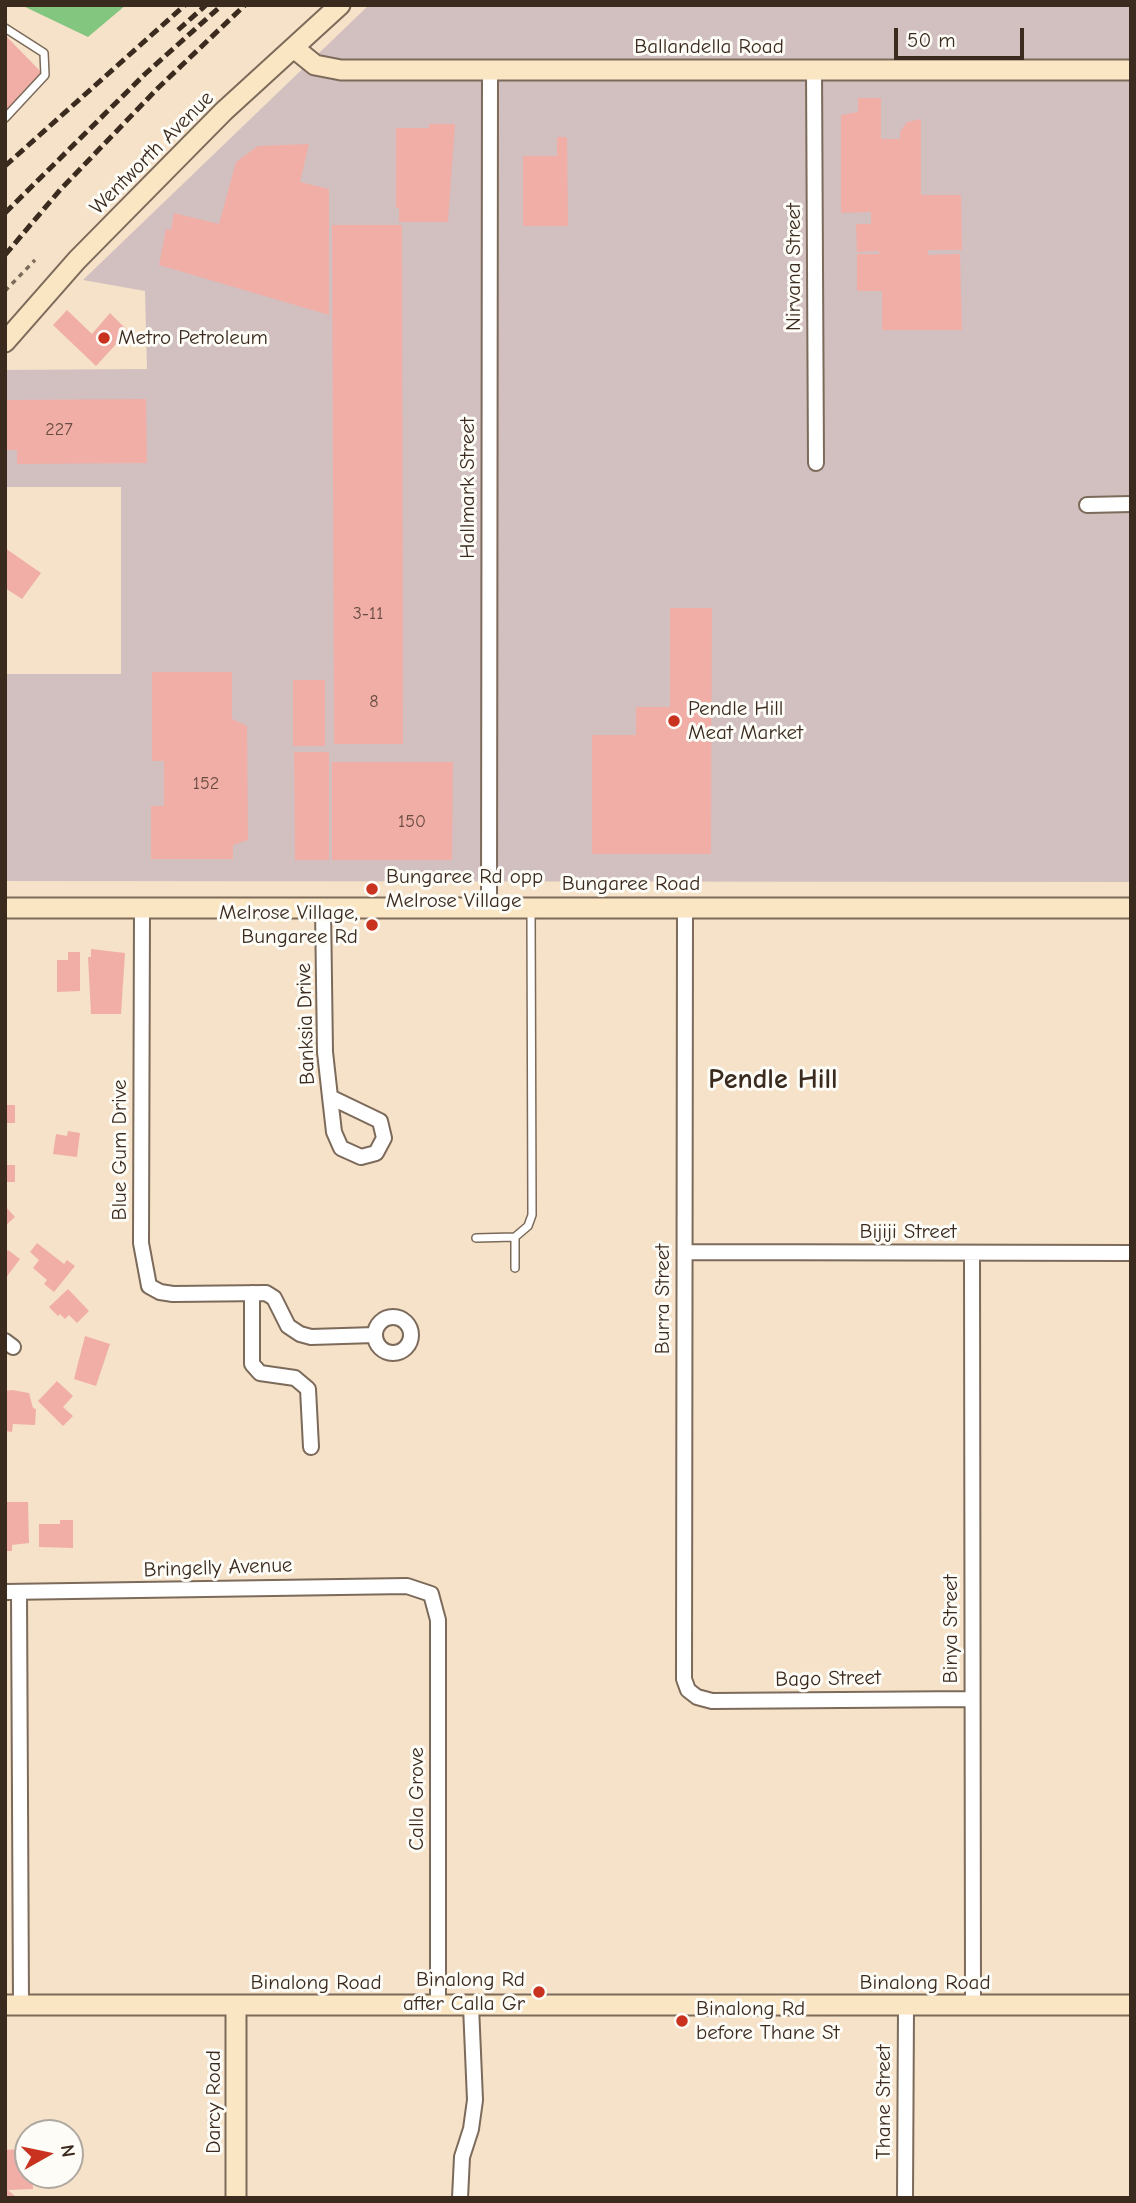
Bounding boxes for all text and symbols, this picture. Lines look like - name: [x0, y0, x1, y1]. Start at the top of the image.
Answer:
- scale bar: [898, 14, 1028, 58]
- text: 50 m: [907, 28, 956, 52]
- street label: Ballandella Road: [634, 34, 784, 60]
- street label: Wentworth Avenue: [85, 86, 219, 220]
- street label: Nirvana Street: [781, 203, 807, 331]
- place label: Metro Petroleum: [118, 325, 268, 351]
- marker: Metro Petroleum: [96, 330, 112, 346]
- street label: Hallmark Street: [455, 417, 481, 559]
- house number: 227: [45, 419, 73, 441]
- house number: 3-11: [353, 603, 383, 625]
- house number: 8: [369, 691, 379, 713]
- place label: Pendle Hill Meat Market: [688, 696, 803, 746]
- marker: Pendle Hill Meat Market: [666, 713, 682, 729]
- house number: 152: [193, 773, 219, 795]
- house number: 150: [398, 811, 426, 833]
- place label: Bungaree Rd opp Melrose Village: [386, 864, 543, 914]
- street label: Bungaree Road: [562, 871, 700, 897]
- marker: Bungaree Rd opp Melrose Village: [364, 881, 380, 897]
- place label: Melrose Village, Bungaree Rd: [219, 900, 358, 950]
- marker: Melrose Village, Bungaree Rd: [364, 917, 380, 933]
- street label: Banksia Drive: [291, 963, 321, 1085]
- district label: Pendle Hill: [708, 1063, 838, 1097]
- street label: Blue Gum Drive: [107, 1079, 133, 1221]
- street label: Bijiji Street: [860, 1219, 956, 1245]
- street label: Burra Street: [650, 1244, 676, 1354]
- street label: Bringelly Avenue: [143, 1553, 293, 1583]
- street label: Binya Street: [938, 1575, 964, 1683]
- street label: Bago Street: [775, 1665, 881, 1693]
- street label: Calla Grove: [404, 1747, 430, 1851]
- place label: Binalong Rd after Calla Gr: [403, 1967, 525, 2017]
- street label: Binalong Road: [250, 1970, 382, 1996]
- street label: Binalong Road: [859, 1970, 991, 1996]
- marker: Binalong Rd after Calla Gr: [531, 1984, 547, 2000]
- place label: Binalong Rd before Thane St: [696, 1996, 840, 2046]
- marker: Binalong Rd before Thane St: [674, 2013, 690, 2029]
- street label: Thane Street: [871, 2045, 897, 2159]
- street label: Darcy Road: [201, 2050, 227, 2154]
- north arrow: [14, 2119, 84, 2189]
- text: N: [56, 2143, 80, 2159]

